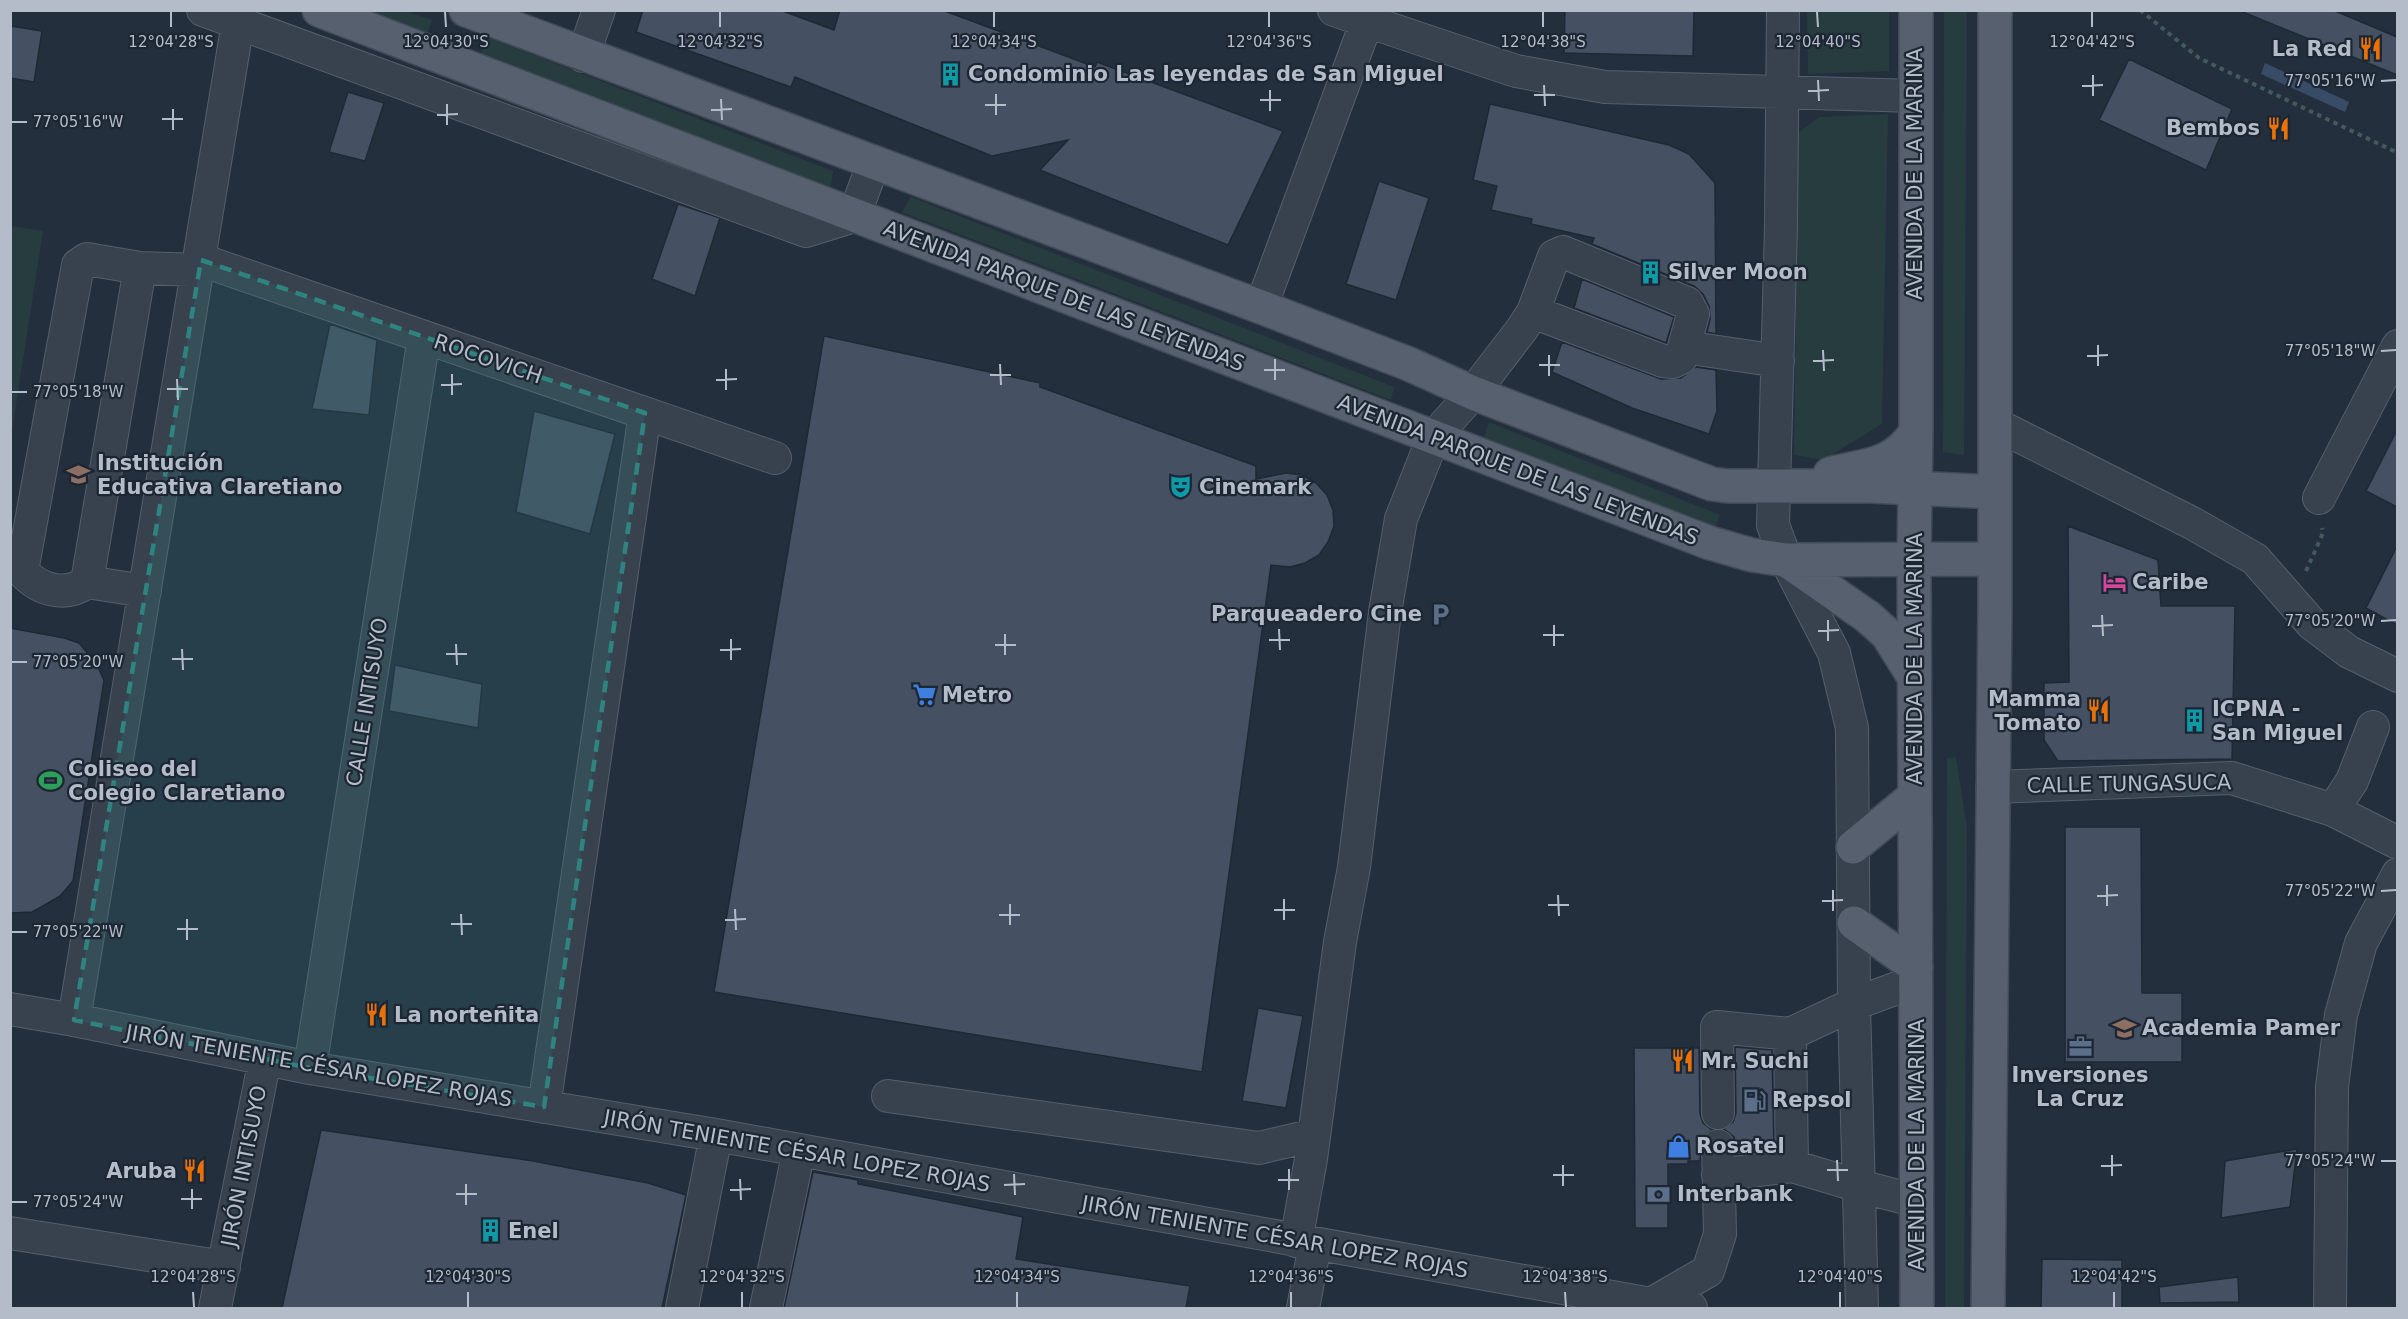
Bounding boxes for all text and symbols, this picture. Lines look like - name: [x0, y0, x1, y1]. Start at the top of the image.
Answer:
- text: 12°04'28"S: [128, 33, 214, 51]
- text: 12°04'30"S: [403, 33, 489, 51]
- text: 12°04'32"S: [677, 33, 763, 51]
- text: 12°04'34"S: [951, 33, 1037, 51]
- text: 12°04'36"S: [1226, 33, 1312, 51]
- text: 12°04'38"S: [1500, 33, 1586, 51]
- text: 12°04'40"S: [1775, 33, 1861, 51]
- text: 12°04'42"S: [2049, 33, 2135, 51]
- restaurant icon: La Red: [2357, 36, 2383, 62]
- place label: La Red: [2272, 37, 2352, 61]
- street label: AVENIDA DE LA MARINA: [1903, 47, 1927, 300]
- building icon: Condominio Las leyendas de San Miguel: [937, 61, 963, 87]
- place label: Condominio Las leyendas de San Miguel: [968, 62, 1444, 86]
- text: 77°05'16"W: [2285, 72, 2375, 90]
- text: 77°05'16"W: [33, 113, 123, 131]
- restaurant icon: Bembos: [2265, 115, 2291, 141]
- place label: Bembos: [2166, 116, 2260, 140]
- street label: AVENIDA PARQUE DE LAS LEYENDAS: [880, 216, 1248, 376]
- building icon: Silver Moon: [1637, 259, 1663, 285]
- place label: Silver Moon: [1668, 260, 1808, 284]
- street label: ROCOVICH: [431, 329, 545, 389]
- text: 77°05'18"W: [2285, 342, 2375, 360]
- text: 77°05'18"W: [33, 383, 123, 401]
- street label: AVENIDA PARQUE DE LAS LEYENDAS: [1334, 390, 1702, 550]
- place label: Institución Educativa Claretiano: [97, 451, 343, 499]
- school or university icon: Institución Educativa Claretiano: [66, 462, 92, 488]
- theatre icon: Cinemark: [1168, 474, 1194, 500]
- place label: Cinemark: [1199, 475, 1312, 499]
- street label: AVENIDA DE LA MARINA: [1903, 532, 1927, 785]
- hotel icon: Caribe: [2101, 569, 2127, 595]
- place label: Caribe: [2132, 570, 2208, 594]
- parking icon: Parqueadero Cine: [1427, 601, 1453, 627]
- place label: Parqueadero Cine: [1211, 602, 1422, 626]
- text: 77°05'20"W: [2285, 612, 2375, 630]
- street label: CALLE INTISUYO: [342, 616, 392, 788]
- text: 77°05'20"W: [33, 653, 123, 671]
- supermarket icon: Metro: [911, 682, 937, 708]
- place label: Metro: [942, 683, 1012, 707]
- place label: Mamma Tomato: [1988, 687, 2081, 735]
- place label: ICPNA - San Miguel: [2212, 697, 2343, 745]
- restaurant icon: Mamma Tomato: [2086, 698, 2112, 724]
- building icon: ICPNA - San Miguel: [2181, 708, 2207, 734]
- place label: Coliseo del Colegio Claretiano: [68, 757, 285, 805]
- sports icon: Coliseo del Colegio Claretiano: [37, 768, 63, 794]
- street label: CALLE TUNGASUCA: [2026, 770, 2232, 798]
- text: 77°05'22"W: [2285, 882, 2375, 900]
- text: 77°05'22"W: [33, 923, 123, 941]
- restaurant icon: La norteñita: [363, 1002, 389, 1028]
- place label: La norteñita: [394, 1003, 539, 1027]
- school or university icon: Academia Pamer: [2111, 1015, 2137, 1041]
- place label: Academia Pamer: [2142, 1016, 2341, 1040]
- street label: AVENIDA DE LA MARINA: [1905, 1018, 1929, 1271]
- street label: JIRÓN TENIENTE CÉSAR LOPEZ ROJAS: [122, 1019, 514, 1112]
- office icon: Inversiones La Cruz: [2067, 1034, 2093, 1060]
- restaurant icon: Mr. Suchi: [1670, 1048, 1696, 1074]
- place label: Mr. Suchi: [1701, 1049, 1809, 1073]
- place label: Inversiones La Cruz: [2012, 1063, 2148, 1111]
- street label: JIRÓN INTISUYO: [215, 1083, 271, 1251]
- fuel station icon: Repsol: [1741, 1087, 1767, 1113]
- place label: Repsol: [1772, 1088, 1852, 1112]
- street label: JIRÓN TENIENTE CÉSAR LOPEZ ROJAS: [600, 1104, 992, 1197]
- shop icon: Rosatel: [1665, 1133, 1691, 1159]
- place label: Rosatel: [1696, 1134, 1785, 1158]
- text: 77°05'24"W: [2285, 1152, 2375, 1170]
- restaurant icon: Aruba: [182, 1158, 208, 1184]
- place label: Aruba: [106, 1159, 177, 1183]
- bank icon: Interbank: [1646, 1181, 1672, 1207]
- place label: Interbank: [1677, 1182, 1794, 1206]
- street label: JIRÓN TENIENTE CÉSAR LOPEZ ROJAS: [1078, 1190, 1470, 1283]
- text: 77°05'24"W: [33, 1193, 123, 1211]
- building icon: Enel: [477, 1218, 503, 1244]
- place label: Enel: [508, 1219, 559, 1243]
- text: 12°04'28"S: [150, 1268, 236, 1286]
- text: 12°04'30"S: [425, 1268, 511, 1286]
- text: 12°04'32"S: [699, 1268, 785, 1286]
- text: 12°04'34"S: [974, 1268, 1060, 1286]
- text: 12°04'36"S: [1248, 1268, 1334, 1286]
- text: 12°04'38"S: [1522, 1268, 1608, 1286]
- text: 12°04'40"S: [1797, 1268, 1883, 1286]
- text: 12°04'42"S: [2071, 1268, 2157, 1286]

